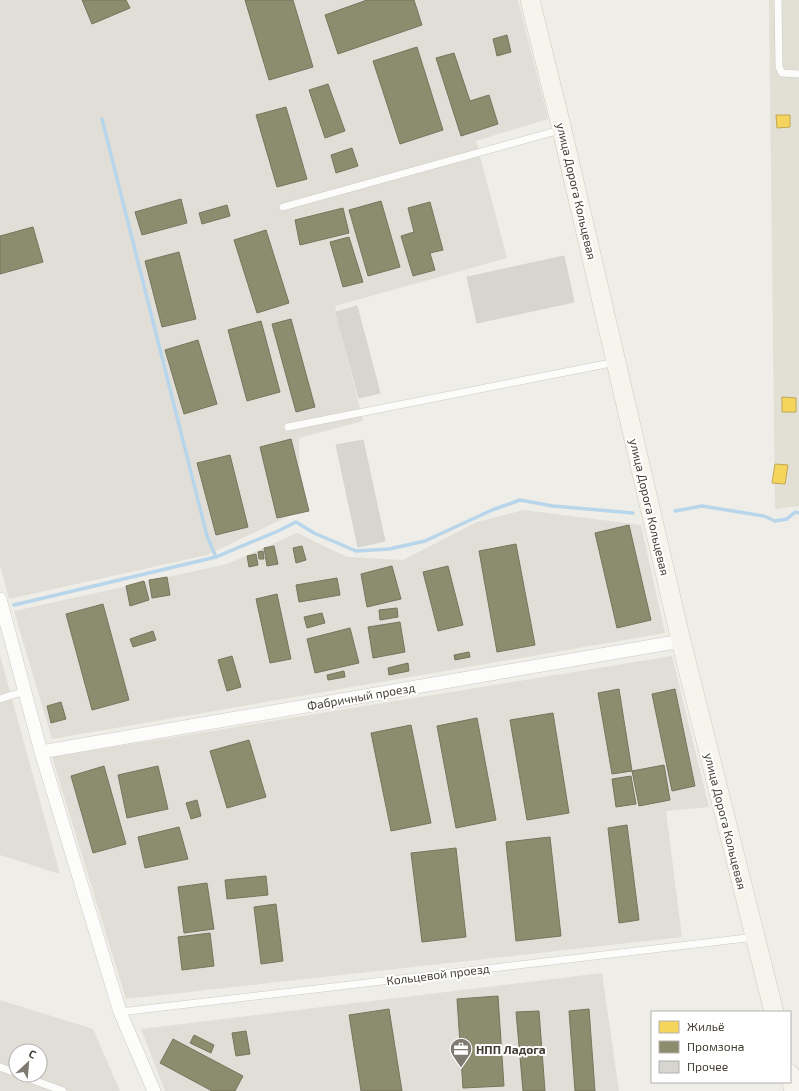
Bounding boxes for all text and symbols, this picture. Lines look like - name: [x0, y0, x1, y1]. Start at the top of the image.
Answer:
- street label: улица Дорога Кольцевая: [553, 121, 600, 261]
- street label: улица Дорога Кольцевая: [626, 437, 673, 577]
- street label: Фабричный проезд: [306, 680, 416, 712]
- street label: улица Дорога Кольцевая: [701, 751, 750, 891]
- street label: Кольцевой проезд: [386, 961, 490, 987]
- legend: [651, 1011, 791, 1083]
- text: Жильё: [687, 1019, 724, 1033]
- office icon: НПП Ладога: [448, 1036, 474, 1069]
- text: Промзона: [687, 1039, 744, 1053]
- place label: НПП Ладога: [476, 1042, 546, 1056]
- north arrow: [8, 1043, 48, 1083]
- text: С: [27, 1046, 39, 1061]
- text: Прочее: [687, 1059, 728, 1073]

